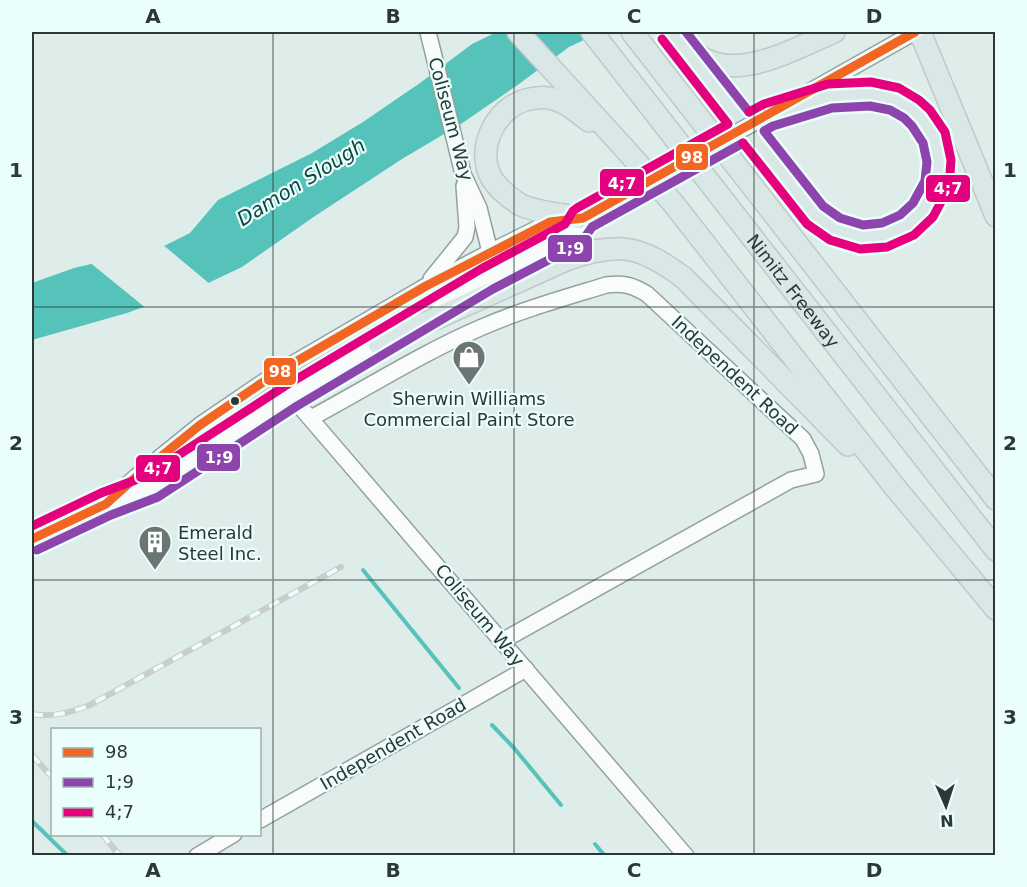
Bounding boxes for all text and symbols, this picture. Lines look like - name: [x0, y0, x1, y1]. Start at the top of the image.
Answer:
- text: A: [145, 4, 161, 28]
- text: B: [385, 4, 401, 28]
- text: C: [627, 4, 641, 28]
- text: D: [866, 4, 882, 28]
- street label: Coliseum Way: [424, 55, 478, 183]
- water label: Damon Slough: [232, 133, 370, 231]
- line badge: 98: [675, 143, 709, 171]
- text: 98: [681, 148, 703, 167]
- text: 1: [9, 158, 23, 182]
- text: 1: [1003, 158, 1017, 182]
- line badge: 4;7: [599, 168, 645, 197]
- text: 4;7: [608, 174, 636, 193]
- line badge: 4;7: [925, 174, 971, 203]
- text: 4;7: [934, 179, 962, 198]
- street label: Nimitz Freeway: [743, 230, 845, 352]
- line badge: 1;9: [547, 234, 593, 263]
- text: 1;9: [556, 239, 584, 258]
- street label: Independent Road: [668, 311, 802, 439]
- shop icon: Sherwin Williams Commercial Paint Store: [451, 339, 487, 386]
- line badge: 98: [263, 357, 297, 386]
- text: 98: [269, 362, 291, 381]
- place label: Sherwin Williams Commercial Paint Store: [363, 388, 575, 430]
- unlabelled marker: [229, 395, 241, 407]
- text: 2: [9, 431, 23, 455]
- text: 2: [1003, 431, 1017, 455]
- line badge: 1;9: [196, 443, 241, 472]
- text: 1;9: [205, 448, 233, 467]
- line badge: 4;7: [135, 454, 181, 483]
- text: 4;7: [144, 459, 172, 478]
- place label: Emerald Steel Inc.: [178, 522, 262, 564]
- building icon: Emerald Steel Inc.: [137, 524, 173, 571]
- street label: Coliseum Way: [431, 560, 529, 671]
- street label: Independent Road: [316, 694, 470, 794]
- text: 3: [9, 705, 23, 729]
- text: 3: [1003, 705, 1017, 729]
- legend: [51, 728, 261, 836]
- text: 98: [105, 741, 128, 762]
- text: 1;9: [105, 771, 134, 792]
- north arrow: [916, 776, 976, 836]
- text: 4;7: [105, 801, 134, 822]
- text: N: [940, 811, 954, 830]
- text: A: [145, 858, 161, 882]
- text: B: [385, 858, 401, 882]
- text: C: [627, 858, 641, 882]
- text: D: [866, 858, 882, 882]

